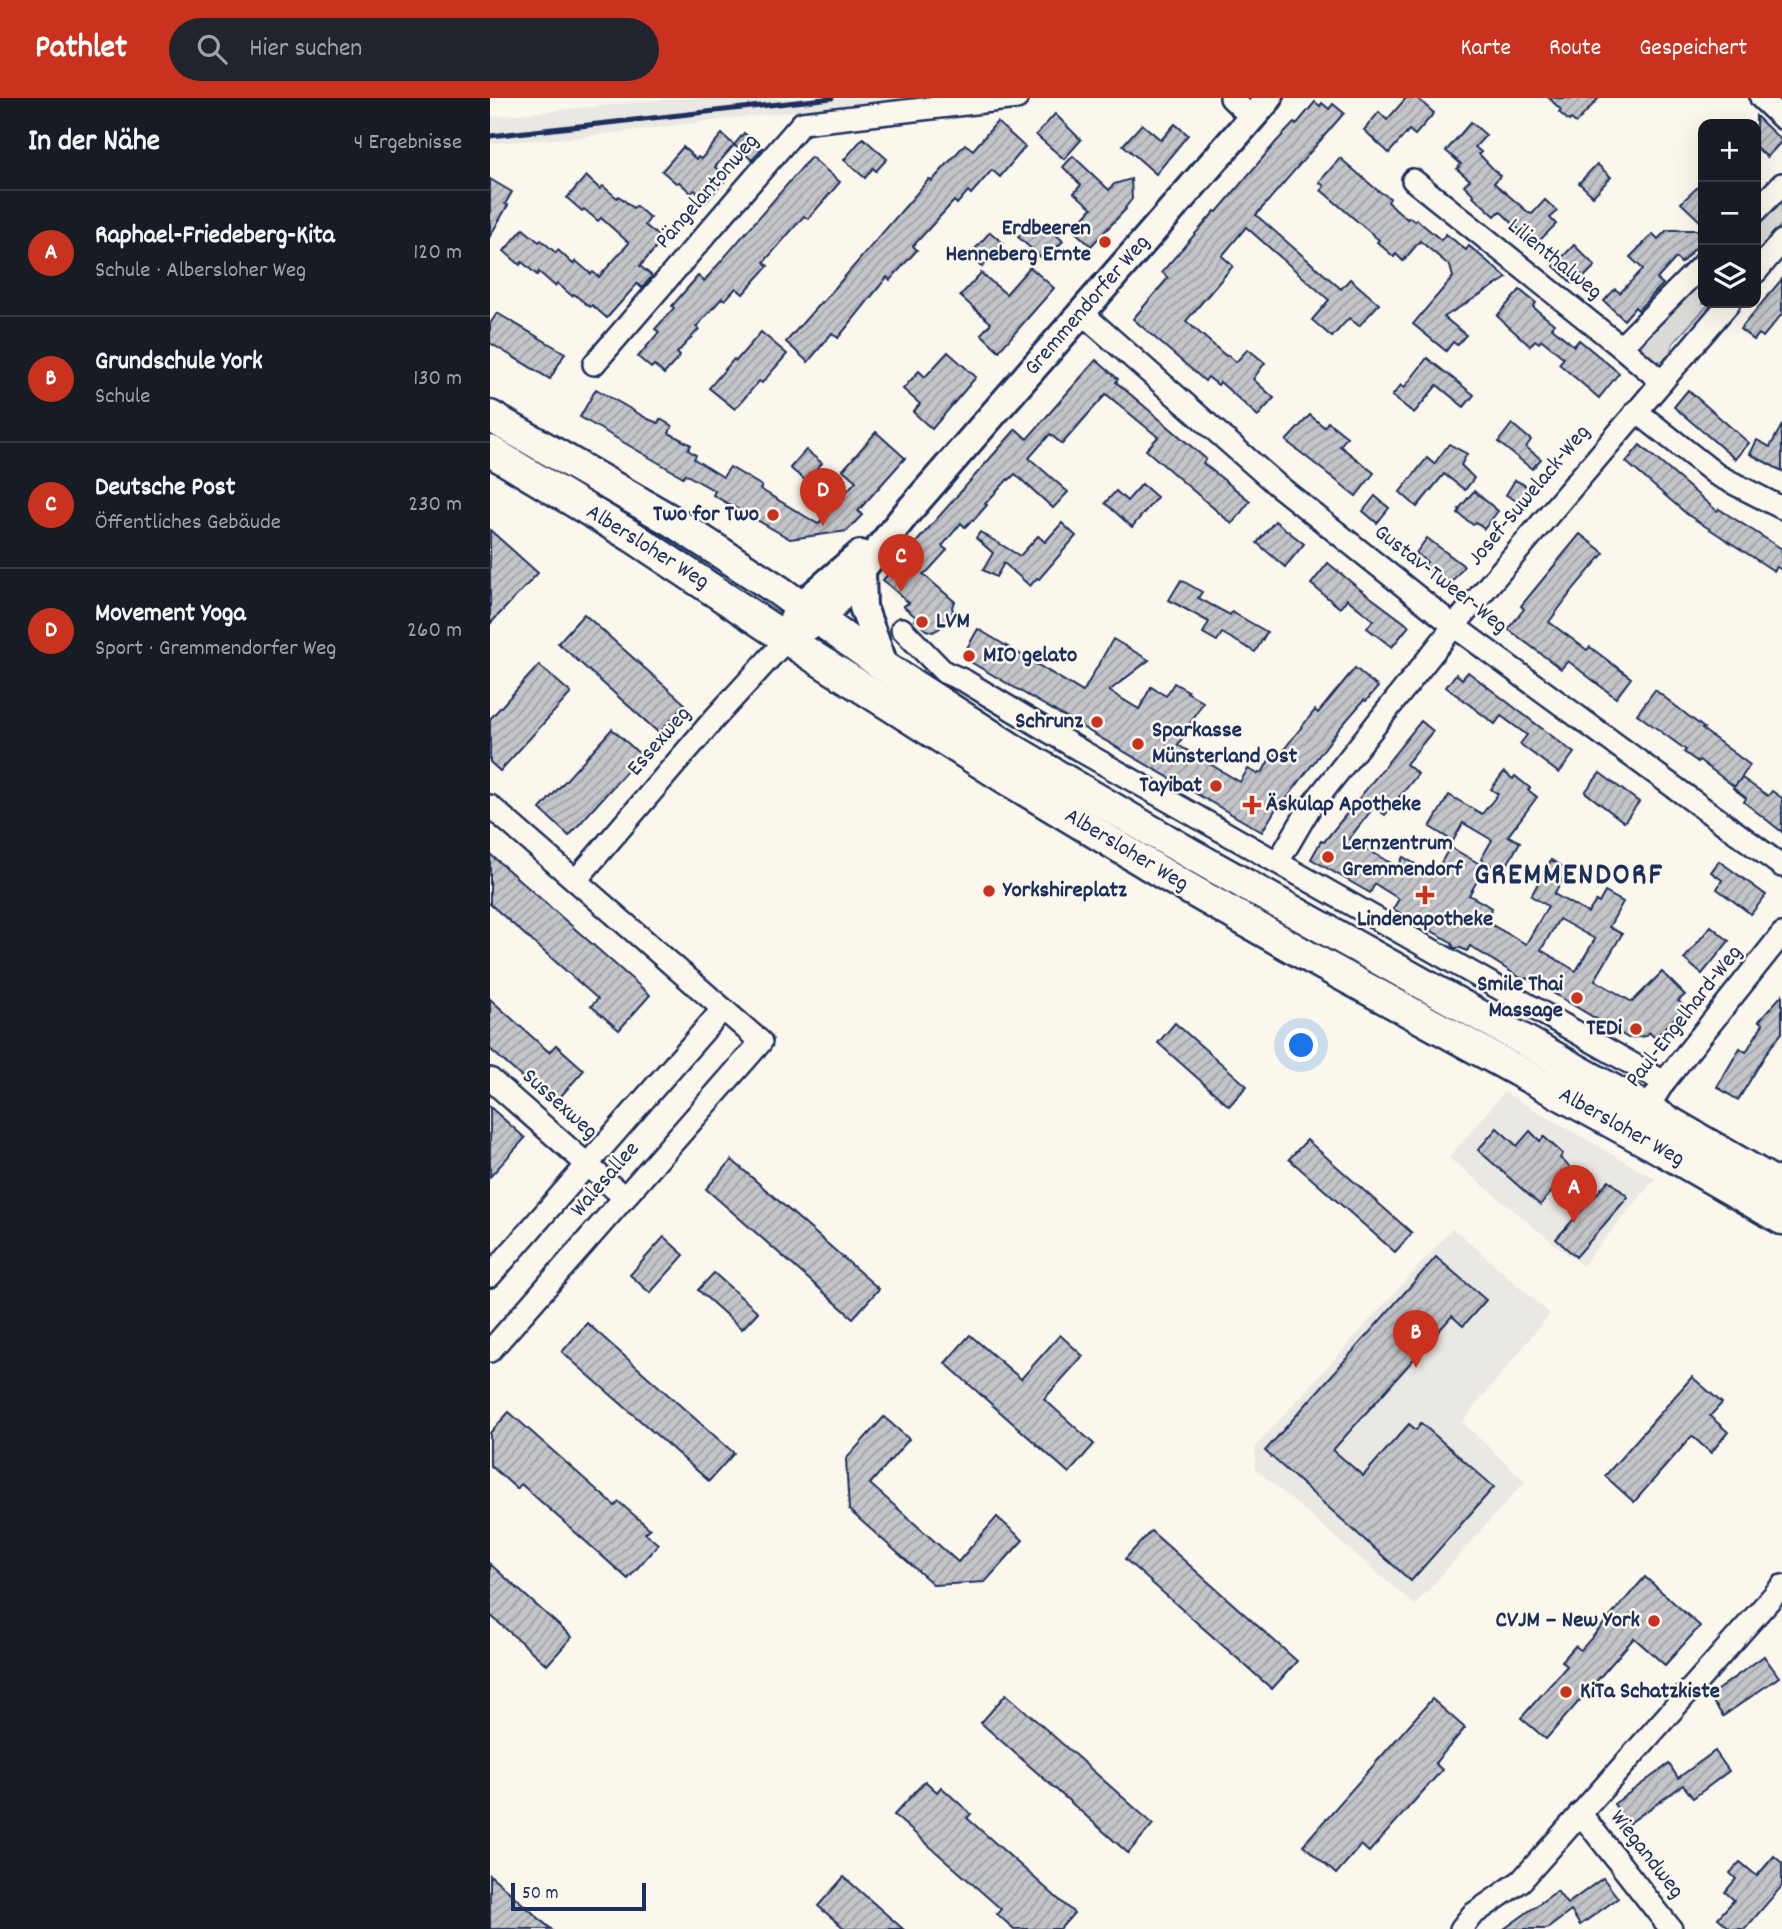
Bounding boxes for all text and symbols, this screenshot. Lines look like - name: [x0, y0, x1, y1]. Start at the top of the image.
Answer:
- search box: [169, 18, 659, 81]
- text: Pathlet: [35, 26, 127, 73]
- icon: search: [193, 30, 231, 68]
- text: Hier suchen: [249, 31, 362, 68]
- text: Karte: [1460, 32, 1511, 66]
- text: Route: [1549, 32, 1601, 66]
- text: Gespeichert: [1639, 32, 1747, 66]
- map controls: [1698, 119, 1761, 308]
- button: +: [1698, 119, 1761, 182]
- text: In der Nähe: [28, 122, 160, 165]
- text: 4 Ergebnisse: [354, 127, 462, 160]
- street label: Pängelantonweg: [648, 127, 768, 257]
- button: −: [1698, 182, 1761, 245]
- street label: Lilienthalweg: [1499, 211, 1609, 309]
- place label: Erdbeeren Henneberg Ernte: [946, 213, 1091, 272]
- text: Raphael-Friedeberg-Kita: [95, 218, 335, 255]
- street label: Gremmendorfer Weg: [1017, 228, 1159, 384]
- marker: Erdbeeren Henneberg Ernte: [1097, 234, 1113, 250]
- text: A: [45, 237, 57, 270]
- text: 120 m: [413, 237, 462, 270]
- button: layers: [1698, 245, 1761, 308]
- text: Schule · Albersloher Weg: [95, 255, 306, 288]
- text: Grundschule York: [95, 344, 263, 381]
- text: B: [46, 363, 56, 396]
- text: 130 m: [413, 363, 462, 396]
- text: Schule: [95, 381, 150, 414]
- street label: Josef-Suwelack-Weg: [1461, 418, 1599, 574]
- pin: D: [800, 468, 846, 526]
- text: Deutsche Post: [95, 470, 235, 507]
- text: C: [45, 489, 57, 522]
- text: 230 m: [408, 489, 462, 522]
- street label: Albersloher Weg: [579, 497, 715, 599]
- place label: Two for Two: [653, 499, 759, 532]
- text: Öffentliches Gebäude: [95, 507, 281, 540]
- marker: Two for Two: [765, 507, 781, 523]
- street label: Gustav-Tweer-Weg: [1366, 517, 1514, 643]
- pin: C: [878, 534, 924, 592]
- text: Movement Yoga: [95, 596, 246, 633]
- place label: LVM: [936, 606, 970, 639]
- marker: LVM: [914, 614, 930, 630]
- text: D: [45, 615, 57, 648]
- text: 260 m: [407, 615, 462, 648]
- text: Sport · Gremmendorfer Weg: [95, 633, 336, 666]
- place label: MIO gelato: [983, 640, 1077, 673]
- marker: MIO gelato: [961, 648, 977, 664]
- street label: Essexweg: [620, 700, 700, 784]
- place label: Schrunz: [1015, 706, 1083, 739]
- marker: Schrunz: [1089, 714, 1105, 730]
- place label: Sparkasse Münsterland Ost: [1152, 715, 1298, 774]
- marker: Sparkasse Münsterland Ost: [1130, 736, 1146, 752]
- place label: Tayibat: [1139, 770, 1203, 803]
- marker: Tayibat: [1208, 778, 1224, 794]
- place label: Äskulap Apotheke: [1266, 789, 1421, 822]
- marker: Äskulap Apotheke: [1244, 797, 1260, 813]
- street label: Albersloher Weg: [1058, 801, 1194, 901]
- place label: Lernzentrum Gremmendorf: [1342, 828, 1463, 887]
- marker: Lernzentrum Gremmendorf: [1320, 849, 1336, 865]
- district label: GREMMENDORF: [1474, 856, 1664, 899]
- place label: Yorkshireplatz: [1002, 875, 1127, 908]
- marker: Yorkshireplatz: [981, 883, 997, 899]
- marker: Lindenapotheke: [1417, 887, 1433, 903]
- place label: Lindenapotheke: [1357, 904, 1493, 937]
- street label: Paul-Engelhard-Weg: [1619, 939, 1751, 1095]
- place label: Smile Thai Massage: [1477, 969, 1564, 1028]
- marker: Smile Thai Massage: [1569, 990, 1585, 1006]
- place label: TEDi: [1586, 1013, 1623, 1046]
- marker: TEDi: [1628, 1021, 1644, 1037]
- your location: [1284, 1028, 1318, 1062]
- street label: Sussexweg: [513, 1062, 605, 1148]
- street label: Albersloher Weg: [1552, 1080, 1690, 1176]
- street label: Walesallee: [564, 1135, 648, 1225]
- pin: A: [1551, 1165, 1597, 1223]
- pin: B: [1393, 1310, 1439, 1368]
- place label: CVJM – New York: [1496, 1605, 1641, 1638]
- marker: CVJM – New York: [1646, 1613, 1662, 1629]
- place label: KiTa Schatzkiste: [1580, 1676, 1720, 1709]
- marker: KiTa Schatzkiste: [1558, 1684, 1574, 1700]
- street label: Wiegandweg: [1601, 1804, 1691, 1906]
- scale bar: [511, 1880, 646, 1912]
- text: 50 m: [522, 1881, 559, 1908]

